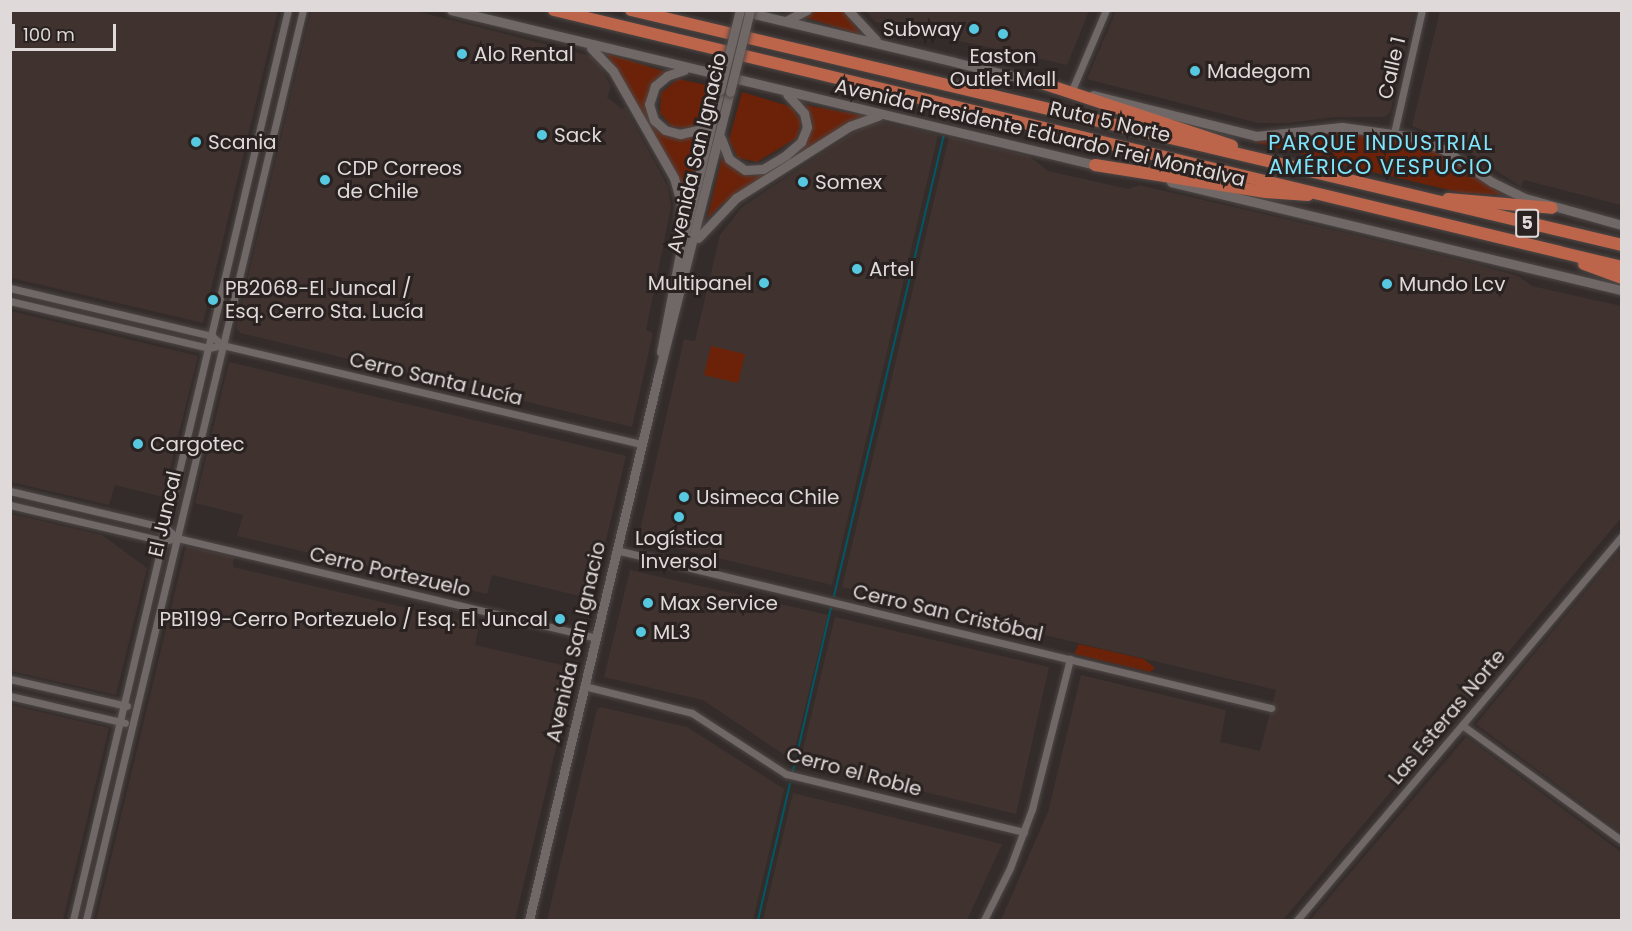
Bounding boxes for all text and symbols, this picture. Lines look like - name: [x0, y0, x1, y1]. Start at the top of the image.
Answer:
- scale bar: [15, 12, 118, 50]
- place label: Subway: [883, 17, 962, 41]
- text: 100 m: [23, 22, 75, 47]
- marker: Subway: [967, 22, 981, 36]
- marker: Easton Outlet Mall: [996, 27, 1010, 41]
- street label: Calle 1: [1373, 35, 1411, 101]
- place label: Alo Rental: [474, 42, 574, 66]
- place label: Easton Outlet Mall: [950, 44, 1056, 91]
- marker: Alo Rental: [455, 47, 469, 61]
- street label: Avenida San Ignacio: [662, 50, 732, 256]
- place label: Madegom: [1207, 59, 1311, 83]
- marker: Madegom: [1188, 64, 1202, 78]
- street label: Avenida Presidente Eduardo Frei Montalva: [832, 74, 1248, 192]
- street label: Ruta 5 Norte: [1047, 96, 1173, 148]
- place label: Sack: [554, 123, 602, 147]
- marker: Sack: [535, 128, 549, 142]
- place label: Scania: [208, 130, 277, 154]
- district label: PARQUE INDUSTRIAL AMÉRICO VESPUCIO: [1268, 130, 1494, 180]
- marker: Scania: [189, 135, 203, 149]
- place label: CDP Correos de Chile: [337, 156, 462, 203]
- place label: Somex: [815, 170, 882, 194]
- marker: CDP Correos de Chile: [318, 173, 332, 187]
- marker: Somex: [796, 175, 810, 189]
- road number: 5: [1515, 208, 1539, 238]
- place label: Artel: [869, 257, 915, 281]
- marker: Artel: [850, 262, 864, 276]
- place label: Multipanel: [648, 271, 752, 295]
- place label: Mundo Lcv: [1399, 272, 1505, 296]
- place label: PB2068-El Juncal / Esq. Cerro Sta. Lucía: [225, 276, 424, 323]
- marker: Multipanel: [757, 276, 771, 290]
- marker: Mundo Lcv: [1380, 277, 1394, 291]
- marker: PB2068-El Juncal / Esq. Cerro Sta. Lucía: [206, 293, 220, 307]
- street label: Cerro Santa Lucía: [347, 347, 525, 411]
- place label: Cargotec: [150, 432, 245, 456]
- marker: Cargotec: [131, 437, 145, 451]
- street label: El Juncal: [143, 469, 187, 559]
- place label: Usimeca Chile: [696, 485, 839, 509]
- marker: Usimeca Chile: [677, 490, 691, 504]
- marker: Logística Inversol: [672, 510, 686, 524]
- place label: Logística Inversol: [635, 526, 723, 573]
- street label: Avenida San Ignacio: [541, 539, 611, 745]
- street label: Cerro Portezuelo: [307, 542, 473, 602]
- street label: Cerro San Cristóbal: [850, 579, 1046, 647]
- place label: Max Service: [660, 591, 778, 615]
- marker: Max Service: [641, 596, 655, 610]
- place label: PB1199-Cerro Portezuelo / Esq. El Juncal: [159, 607, 548, 631]
- marker: PB1199-Cerro Portezuelo / Esq. El Juncal: [553, 612, 567, 626]
- place label: ML3: [653, 620, 691, 644]
- marker: ML3: [634, 625, 648, 639]
- street label: Las Esteras Norte: [1383, 645, 1511, 789]
- street label: Cerro el Roble: [784, 742, 924, 802]

